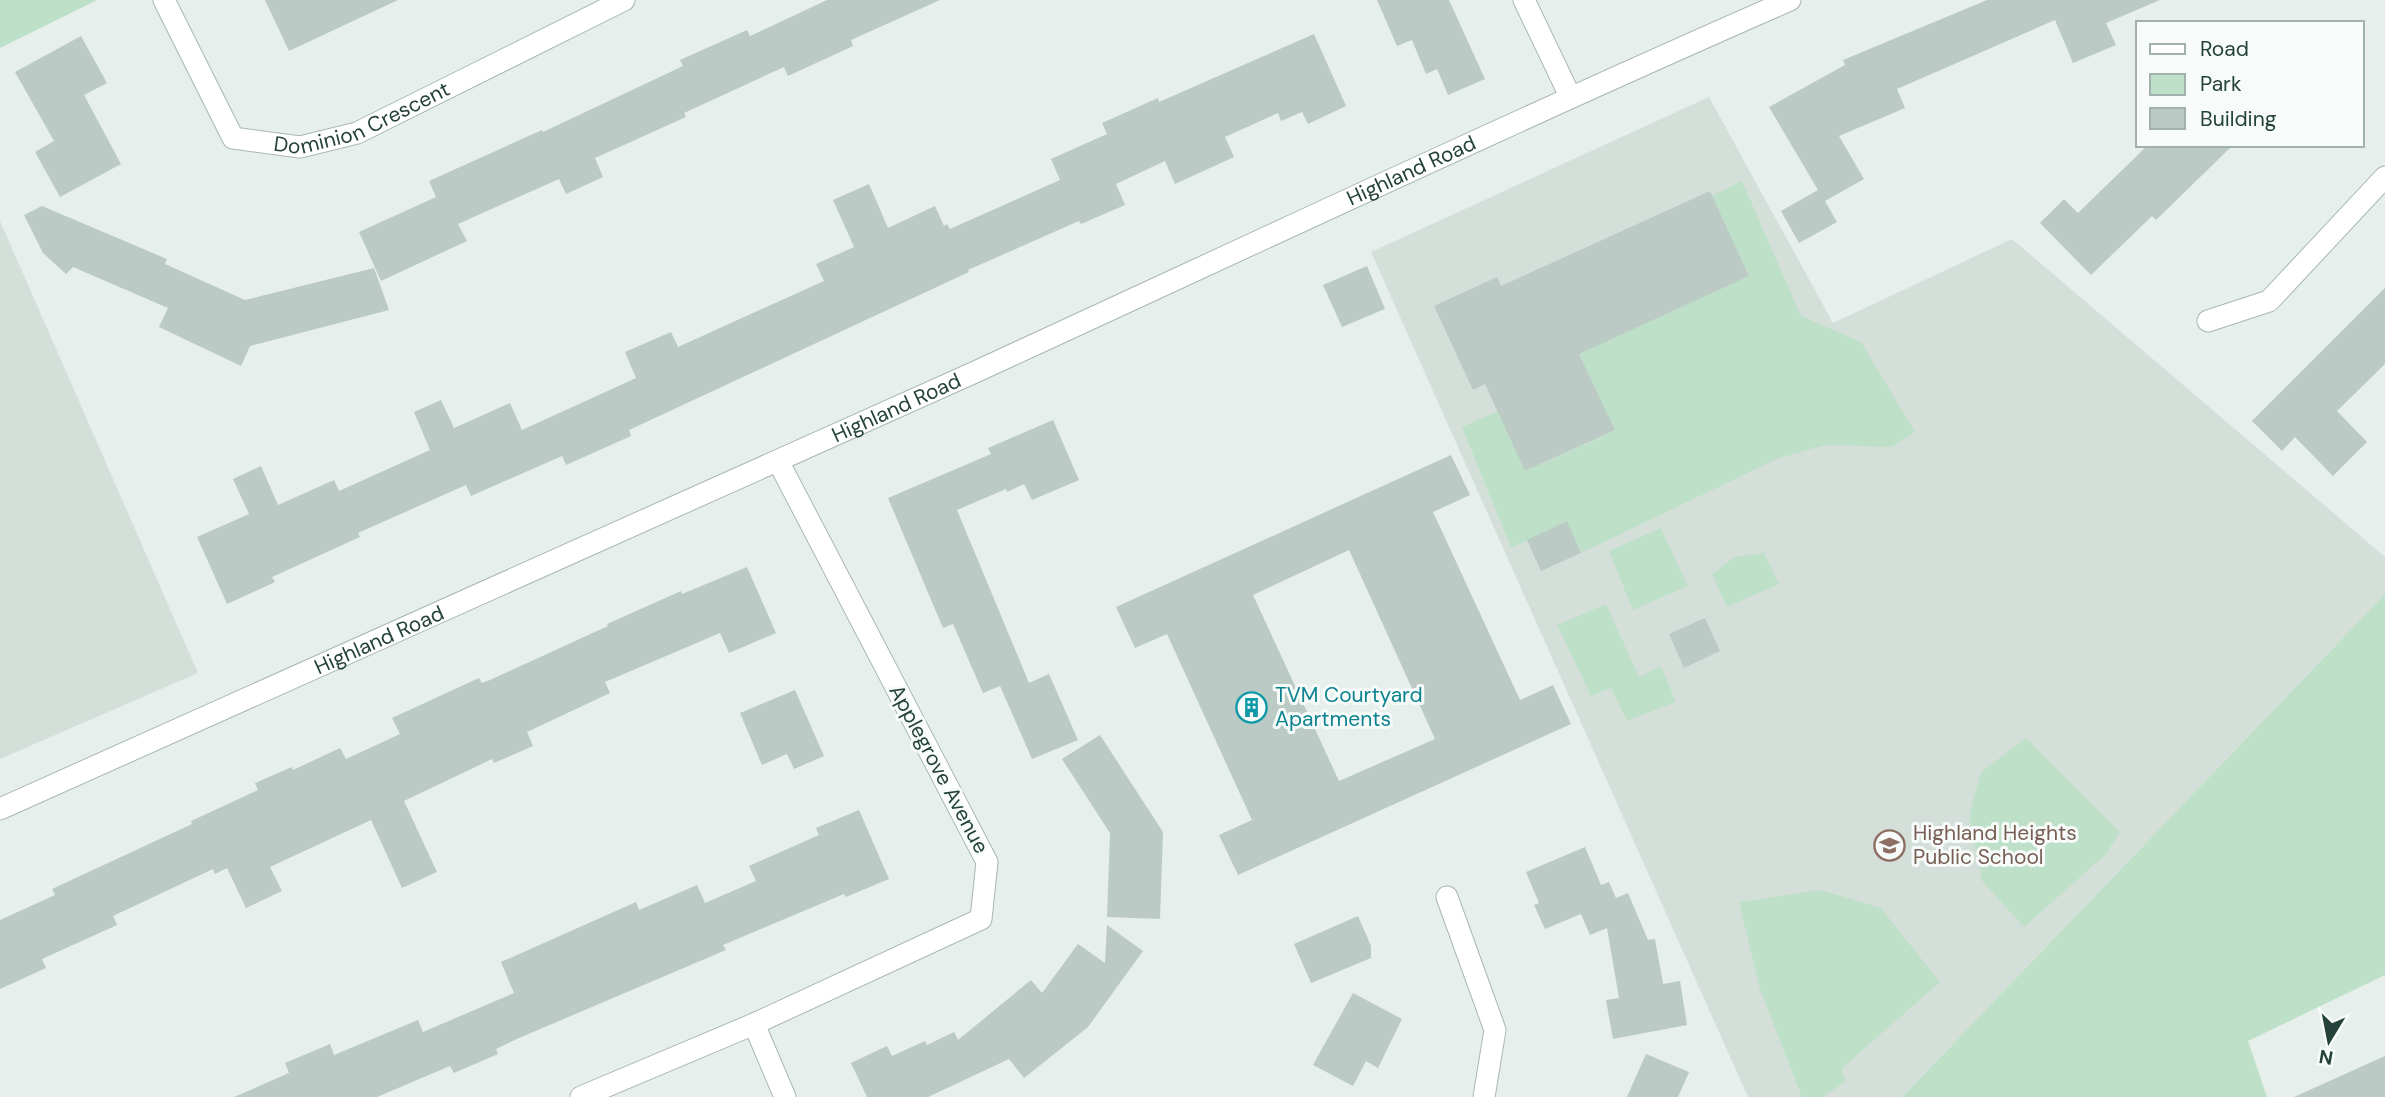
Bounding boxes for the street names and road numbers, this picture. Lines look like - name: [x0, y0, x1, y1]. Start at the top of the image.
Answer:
- street label: Dominion Crescent: [272, 75, 454, 161]
- street label: Highland Road: [1342, 129, 1480, 212]
- street label: Highland Road: [827, 366, 965, 449]
- street label: Highland Road: [310, 599, 448, 681]
- street label: Applegrove Avenue: [883, 680, 995, 858]

